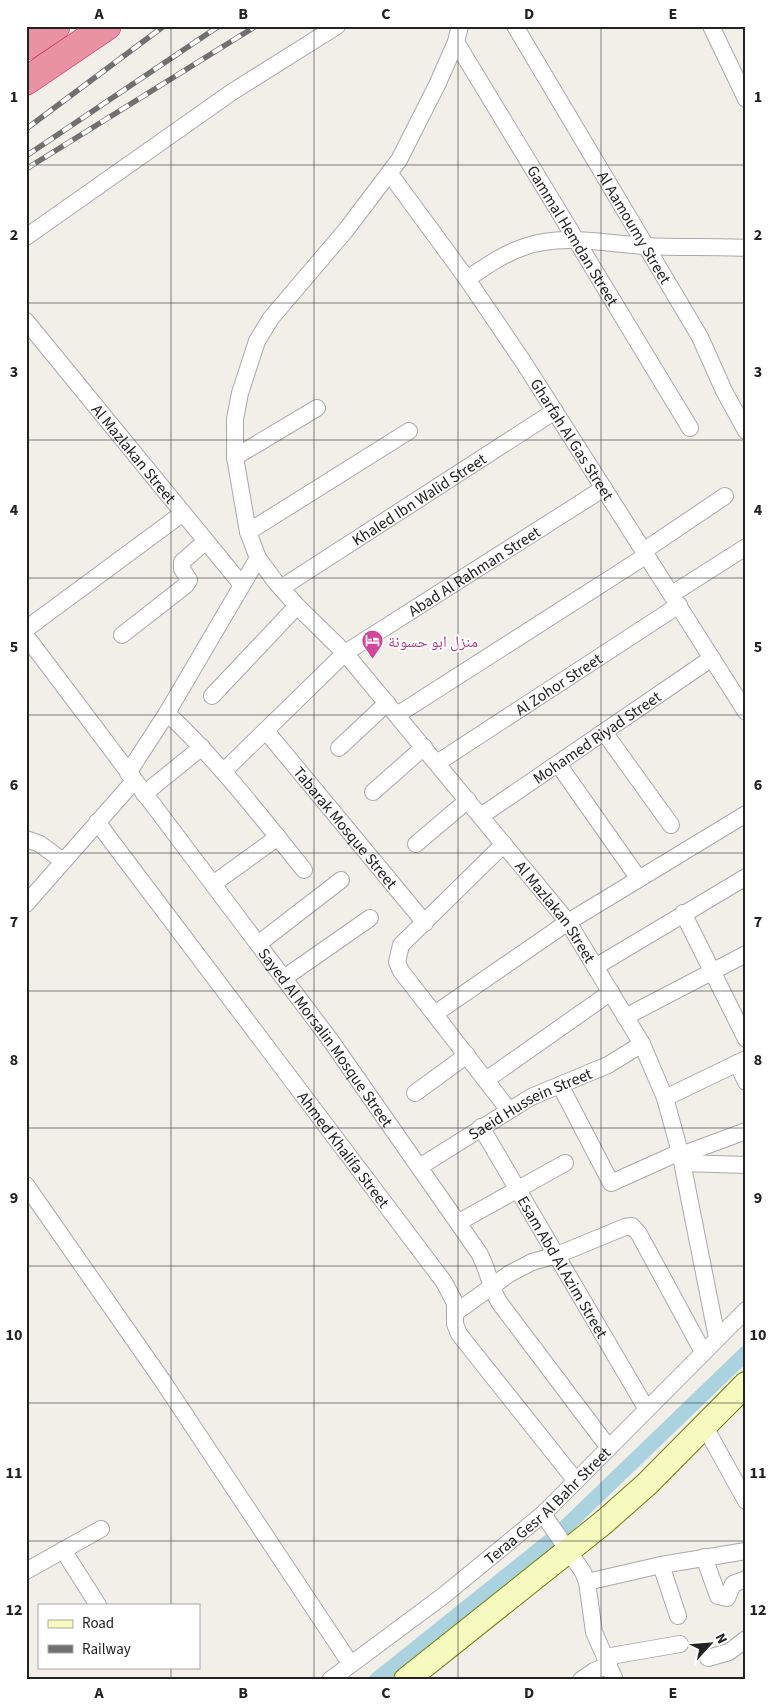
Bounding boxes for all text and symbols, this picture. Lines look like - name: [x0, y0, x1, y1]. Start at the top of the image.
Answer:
- text: A: [93, 3, 104, 25]
- text: B: [238, 3, 248, 25]
- text: C: [381, 3, 391, 25]
- text: D: [524, 3, 534, 25]
- text: E: [669, 3, 677, 25]
- text: 1: [10, 86, 18, 108]
- text: 1: [754, 86, 762, 108]
- street label: Gammal Hemdan Street: [521, 161, 624, 311]
- street label: Al Aamoumy Street: [592, 167, 676, 289]
- text: 2: [10, 224, 18, 246]
- text: 2: [754, 224, 762, 246]
- text: 3: [10, 361, 18, 383]
- text: 3: [754, 361, 762, 383]
- street label: Gharfah Al Gas Street: [525, 374, 619, 505]
- street label: Al Mazlakan Street: [86, 400, 181, 509]
- street label: Khaled Ibn Walid Street: [348, 448, 491, 551]
- text: 4: [10, 499, 19, 521]
- text: 4: [754, 499, 763, 521]
- street label: Abad Al Rahman Street: [404, 521, 545, 622]
- hotel icon: منزل ابو حسونة: [360, 629, 384, 660]
- place label: منزل ابو حسونة: [388, 631, 478, 653]
- text: 5: [10, 636, 18, 658]
- text: 5: [754, 636, 762, 658]
- street label: Al Zohor Street: [511, 648, 607, 721]
- street label: Mohamed Riyad Street: [529, 686, 666, 789]
- street label: Tabarak Mosque Street: [288, 762, 402, 894]
- text: 6: [10, 774, 18, 796]
- text: 6: [754, 774, 762, 796]
- street label: Al Mazlakan Street: [510, 856, 601, 968]
- text: 7: [10, 911, 18, 933]
- text: 7: [754, 911, 762, 933]
- street label: Sayed Al Morsalin Mosque Street: [253, 944, 398, 1132]
- text: 8: [10, 1049, 18, 1071]
- text: 8: [754, 1049, 762, 1071]
- street label: Saeid Hussein Street: [464, 1063, 596, 1146]
- street label: Ahmed Khalifa Street: [292, 1087, 395, 1213]
- text: 9: [10, 1187, 18, 1209]
- text: 9: [754, 1187, 762, 1209]
- street label: Esam Abd Al Azim Street: [512, 1192, 613, 1343]
- text: 10: [6, 1324, 22, 1346]
- text: 10: [750, 1324, 766, 1346]
- street label: Teraa Gesr Al Bahr Street: [480, 1442, 616, 1570]
- text: 11: [6, 1462, 22, 1484]
- text: 11: [750, 1462, 766, 1484]
- text: 12: [6, 1599, 22, 1621]
- text: 12: [750, 1599, 766, 1621]
- legend: [38, 1604, 200, 1668]
- text: Road: [82, 1613, 114, 1634]
- north arrow: [684, 1618, 734, 1668]
- text: N: [710, 1630, 732, 1647]
- text: Railway: [82, 1639, 131, 1660]
- text: A: [93, 1682, 104, 1704]
- text: B: [238, 1682, 248, 1704]
- text: C: [381, 1682, 391, 1704]
- text: D: [524, 1682, 534, 1704]
- text: E: [669, 1682, 677, 1704]

